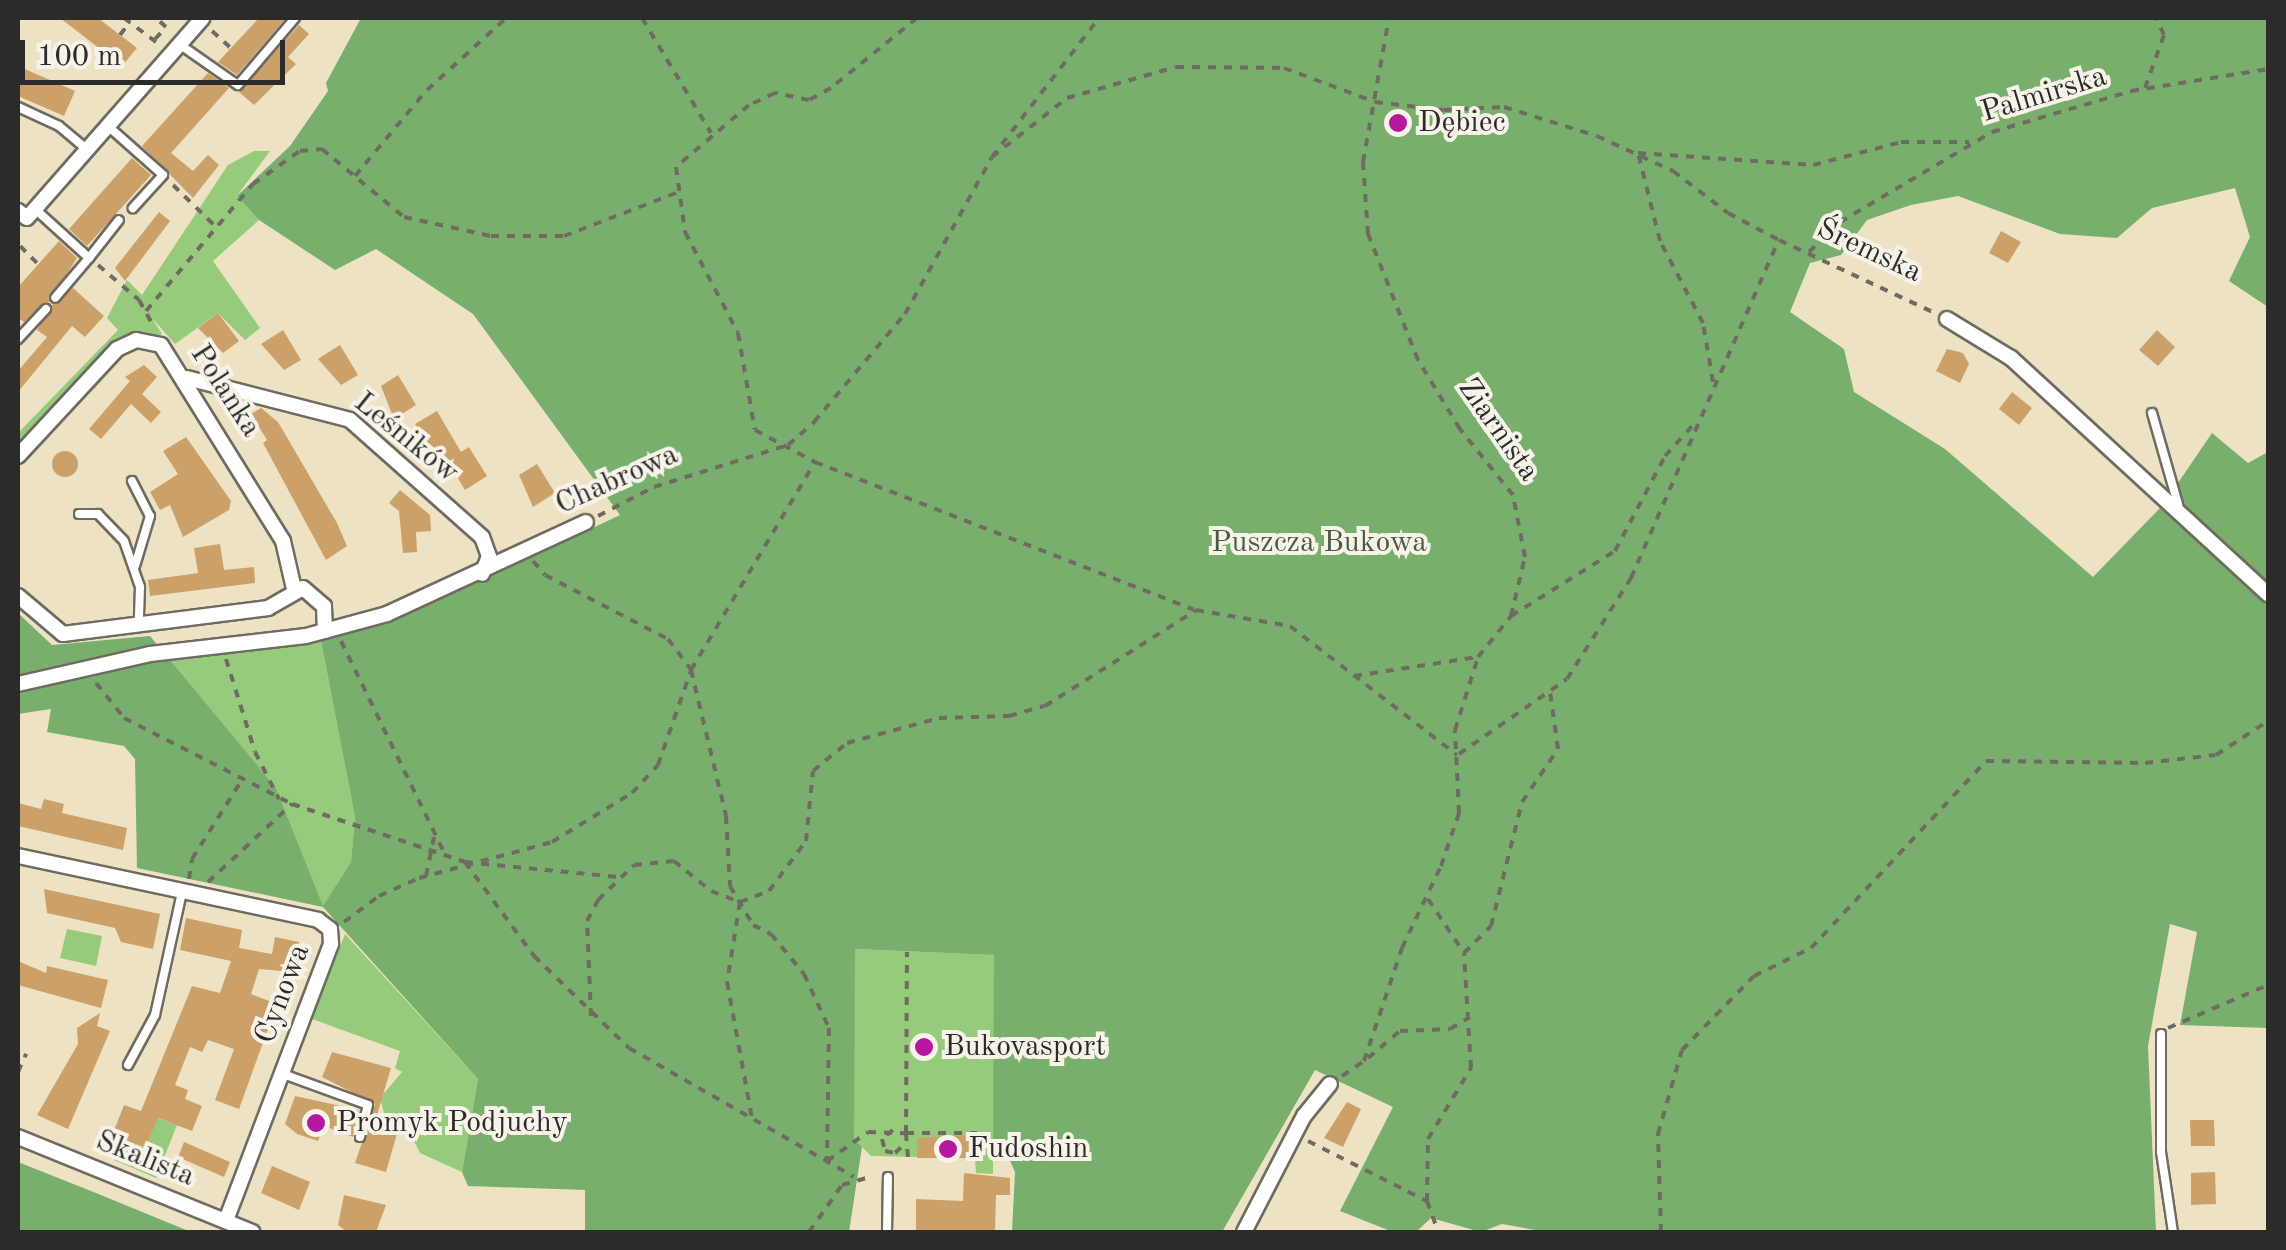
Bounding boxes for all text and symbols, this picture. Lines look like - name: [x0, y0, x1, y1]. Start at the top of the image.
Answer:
- scale bar: [25, 20, 290, 82]
- text: 100 m: [37, 42, 121, 72]
- street label: Palmirska: [1977, 59, 2111, 131]
- place label: Dębiec: [1418, 105, 1506, 141]
- marker: Dębiec: [1387, 112, 1409, 134]
- street label: Śremska: [1811, 211, 1927, 291]
- street label: Polanka: [182, 338, 268, 444]
- street label: Ziarnista: [1450, 372, 1546, 488]
- street label: Leśników: [346, 385, 466, 491]
- street label: Chabrowa: [550, 437, 684, 523]
- park label: Puszcza Bukowa: [1211, 525, 1427, 561]
- street label: Cynowa: [248, 939, 318, 1049]
- place label: Bukovasport: [944, 1029, 1106, 1065]
- marker: Bukovasport: [913, 1036, 935, 1058]
- place label: Promyk Podjuchy: [336, 1105, 568, 1141]
- marker: Promyk Podjuchy: [305, 1112, 327, 1134]
- street label: Skalista: [90, 1123, 200, 1195]
- place label: Fudoshin: [968, 1131, 1088, 1167]
- marker: Fudoshin: [937, 1138, 959, 1160]

